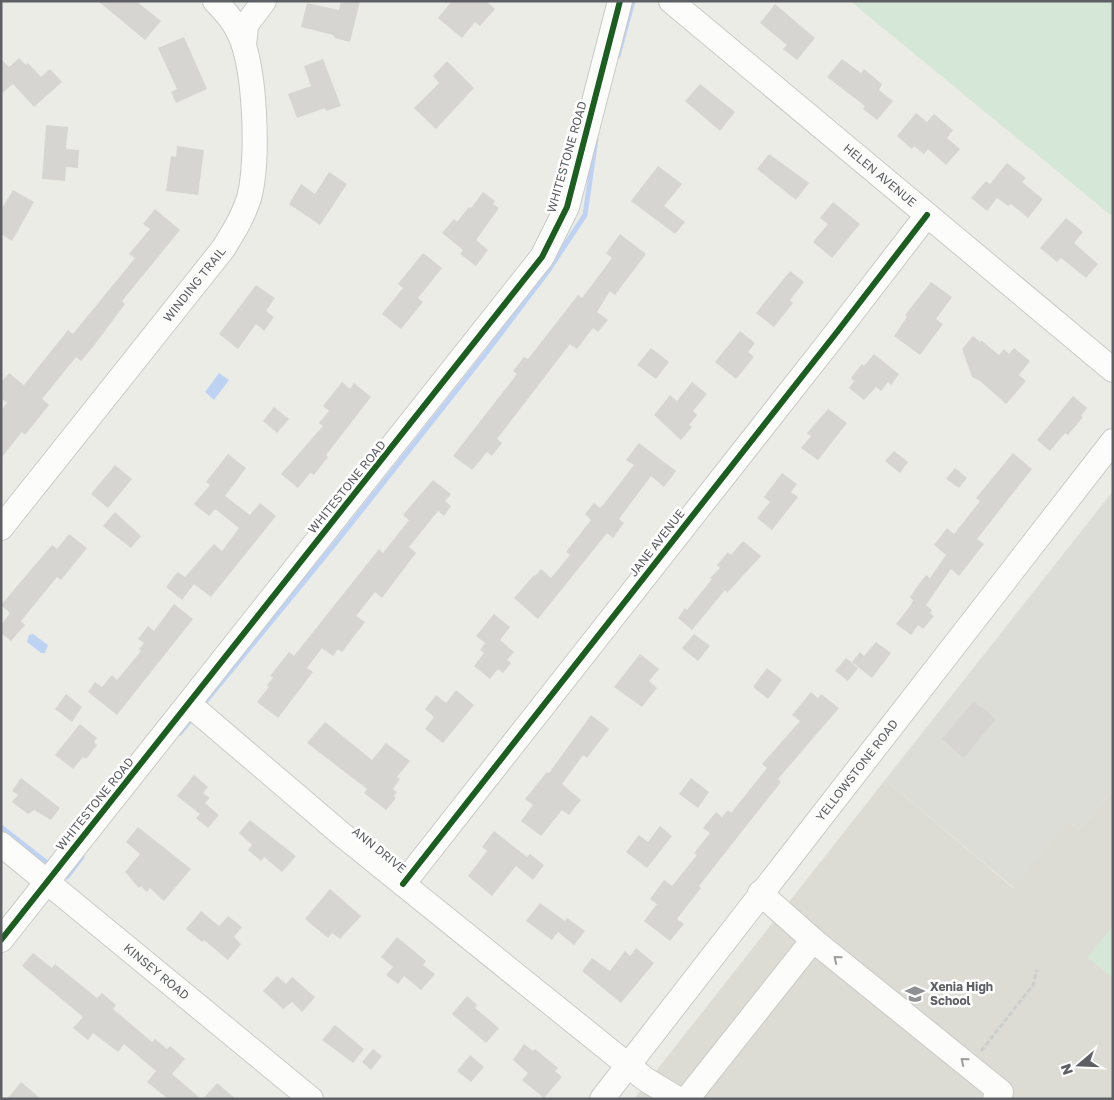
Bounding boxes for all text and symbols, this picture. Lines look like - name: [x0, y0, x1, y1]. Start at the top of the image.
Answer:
- street label: WHITESTONE ROAD: [543, 99, 590, 214]
- street label: HELEN AVENUE: [841, 140, 920, 210]
- street label: WINDING TRAIL: [160, 244, 229, 325]
- street label: WHITESTONE ROAD: [304, 437, 389, 536]
- street label: JANE AVENUE: [626, 506, 688, 579]
- street label: YELLOWSTONE ROAD: [813, 716, 901, 824]
- street label: WHITESTONE ROAD: [52, 754, 137, 853]
- street label: ANN DRIVE: [349, 823, 409, 876]
- street label: KINSEY ROAD: [121, 940, 192, 1003]
- one-way arrow: [834, 957, 843, 965]
- place label: Xenia High School: [930, 979, 993, 1008]
- school or university icon: Xenia High School: [904, 983, 926, 1005]
- north arrow: [1054, 1040, 1104, 1090]
- one-way arrow: [961, 1058, 970, 1066]
- text: N: [1056, 1062, 1076, 1077]

